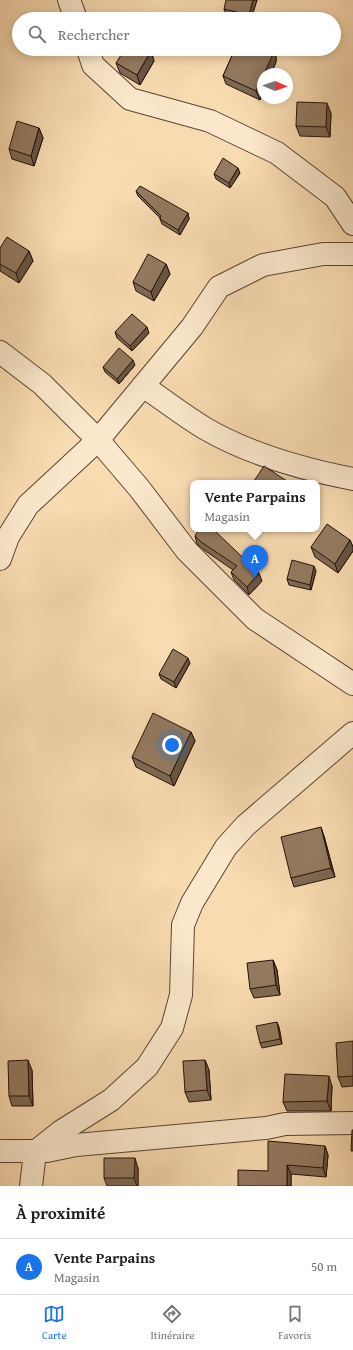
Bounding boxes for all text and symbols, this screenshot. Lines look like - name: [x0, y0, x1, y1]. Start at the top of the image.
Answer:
- search box: [12, 12, 341, 56]
- icon: search: [26, 23, 48, 45]
- text: Rechercher: [58, 24, 130, 45]
- north arrow: [257, 68, 293, 104]
- popup: [190, 480, 320, 532]
- text: Vente Parpains: [204, 486, 306, 507]
- text: Magasin: [204, 507, 250, 526]
- pin: A: [242, 545, 268, 578]
- your location: [162, 735, 182, 755]
- text: À proximité: [16, 1200, 105, 1225]
- text: Vente Parpains: [54, 1247, 155, 1268]
- text: A: [25, 1257, 33, 1276]
- text: 50 m: [311, 1257, 337, 1276]
- text: Magasin: [54, 1268, 100, 1287]
- tab: Carte: [42, 1303, 67, 1343]
- tab: Itinéraire: [150, 1303, 194, 1343]
- tab: Favoris: [278, 1303, 311, 1343]

